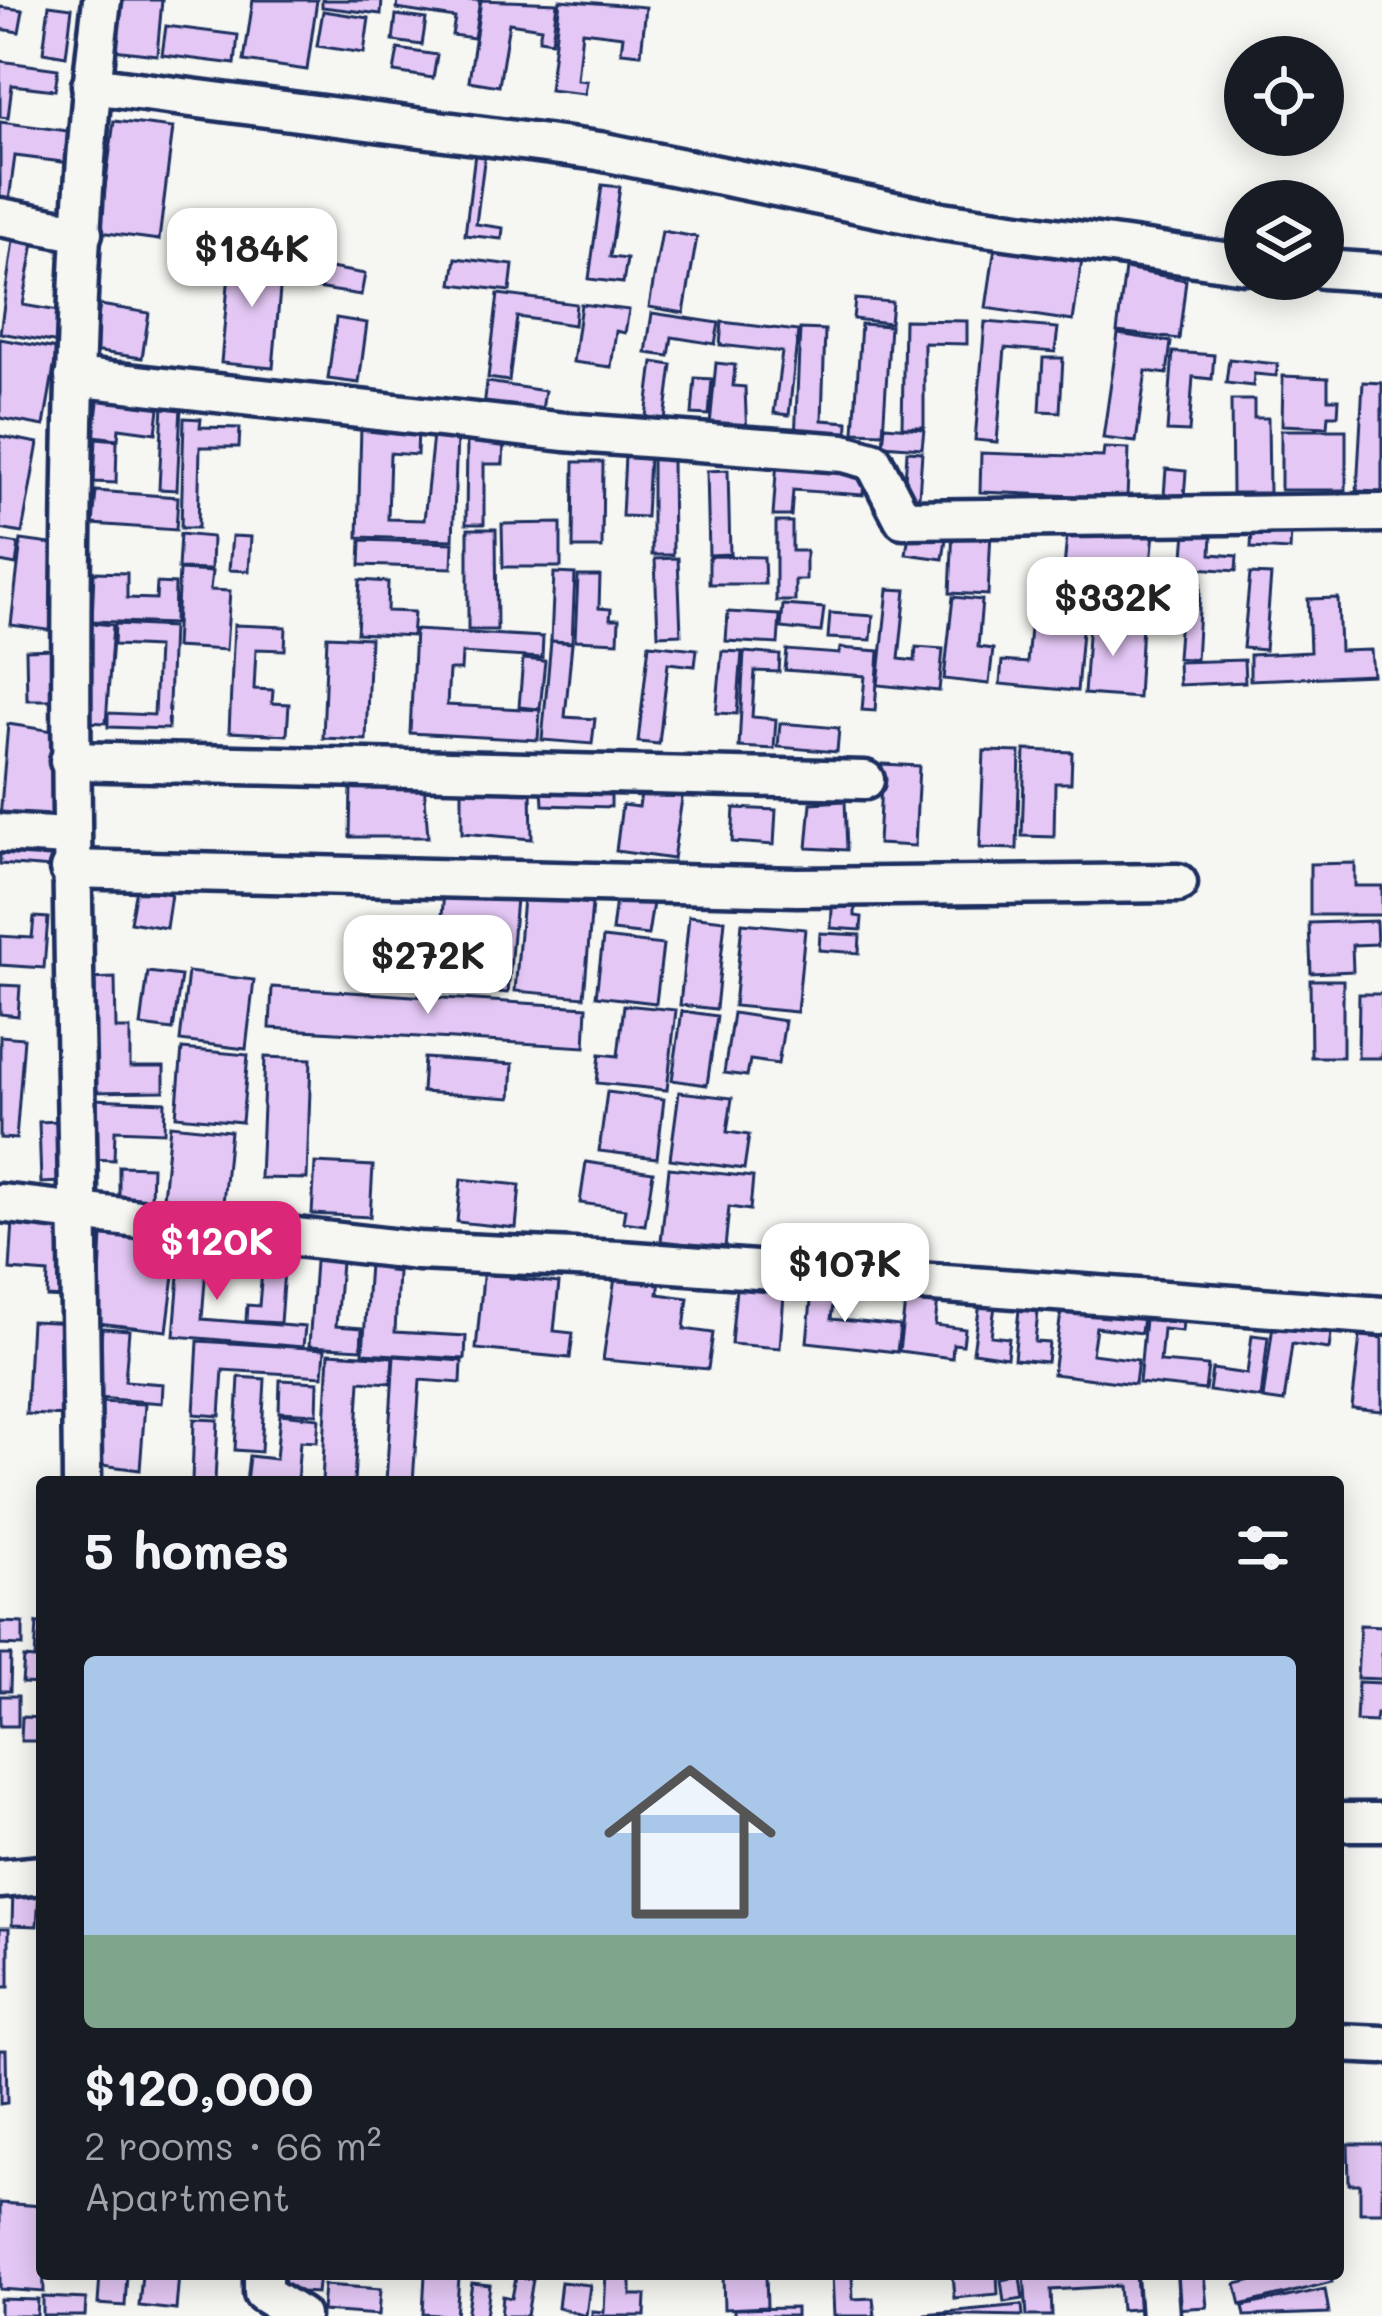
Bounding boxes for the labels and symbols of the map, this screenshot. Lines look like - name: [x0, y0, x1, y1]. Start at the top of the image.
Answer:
- pin: $184K: [168, 208, 336, 310]
- pin: $332K: [1029, 557, 1197, 659]
- pin: $272K: [344, 915, 512, 1017]
- pin: $120K: [133, 1201, 301, 1303]
- pin: $107K: [761, 1223, 929, 1325]

